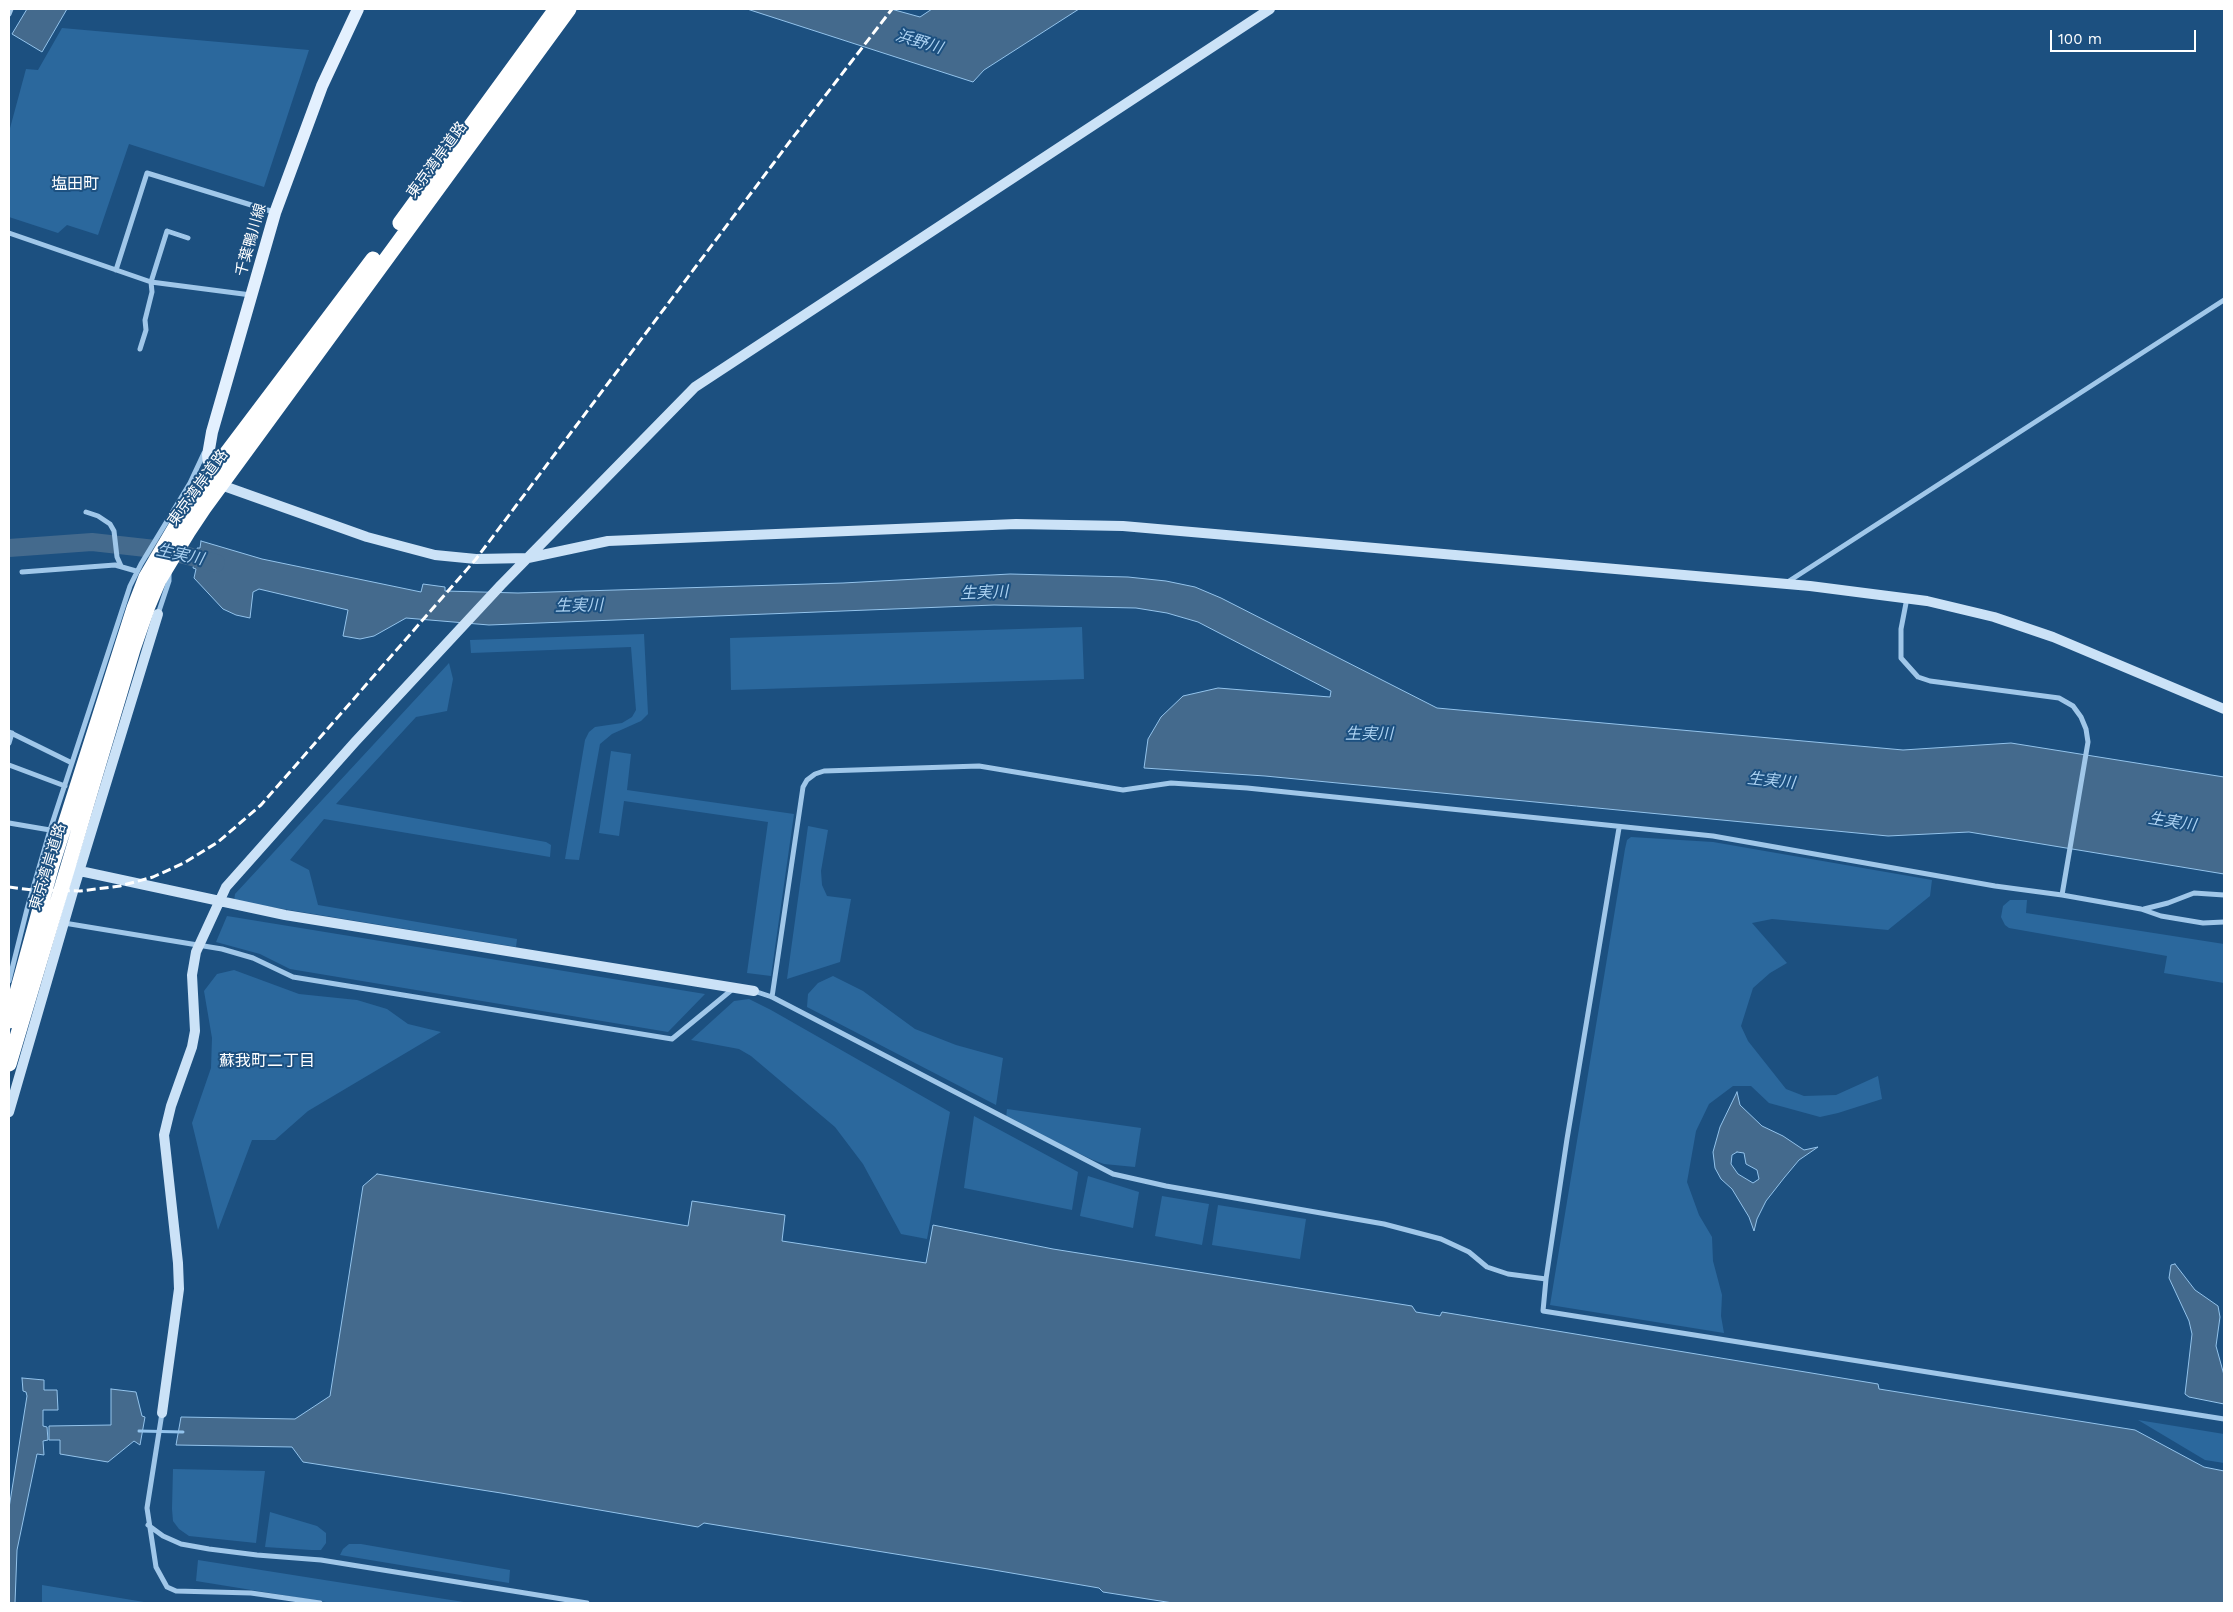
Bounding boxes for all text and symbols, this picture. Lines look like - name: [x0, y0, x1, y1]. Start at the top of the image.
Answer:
- scale bar: [2053, 20, 2199, 52]
- water label: 浜野川: [893, 26, 945, 58]
- text: 100 m: [2058, 30, 2102, 48]
- street label: 東京湾岸道路: [403, 118, 471, 202]
- district label: 塩田町: [51, 174, 99, 194]
- street label: 千葉鴨川線: [232, 201, 270, 279]
- street label: 東京湾岸道路: [164, 446, 232, 530]
- water label: 生実川: [155, 541, 205, 569]
- water label: 生実川: [960, 583, 1008, 603]
- water label: 生実川: [555, 596, 603, 616]
- water label: 生実川: [1345, 724, 1393, 744]
- water label: 生実川: [1746, 769, 1796, 793]
- water label: 生実川: [2147, 809, 2197, 835]
- street label: 東京湾岸道路: [26, 821, 70, 913]
- district label: 蘇我町二丁目: [219, 1051, 315, 1071]

